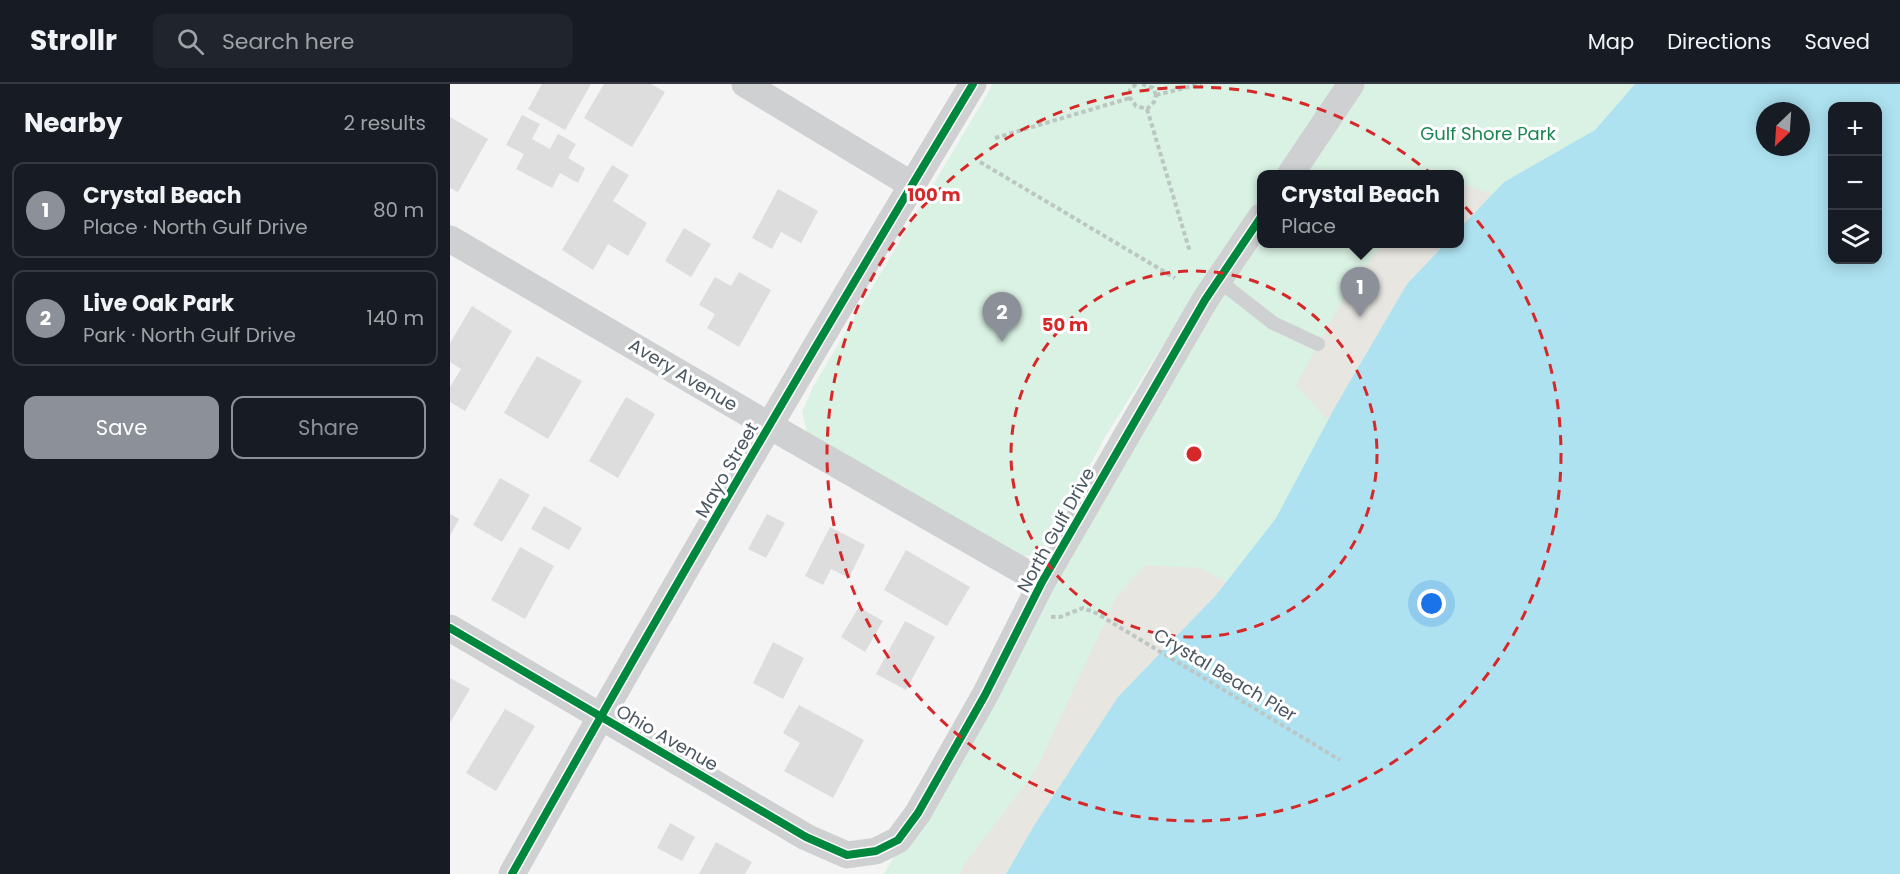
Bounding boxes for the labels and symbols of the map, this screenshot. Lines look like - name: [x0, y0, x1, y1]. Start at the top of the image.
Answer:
- north arrow: [1756, 102, 1810, 156]
- park label: Gulf Shore Park: [1420, 121, 1556, 146]
- text: 100 m: [907, 182, 961, 207]
- pin: 1: [1340, 268, 1380, 317]
- pin: 2: [982, 292, 1022, 342]
- text: 50 m: [1042, 312, 1088, 337]
- street label: Avery Avenue: [624, 332, 742, 417]
- street label: Mayo Street: [689, 417, 764, 522]
- centre of rings: [1184, 444, 1204, 464]
- street label: North Gulf Drive: [1011, 463, 1100, 597]
- your location: [1417, 589, 1446, 618]
- street label: Crystal Beach Pier: [1149, 622, 1302, 727]
- street label: Ohio Avenue: [612, 698, 723, 777]

